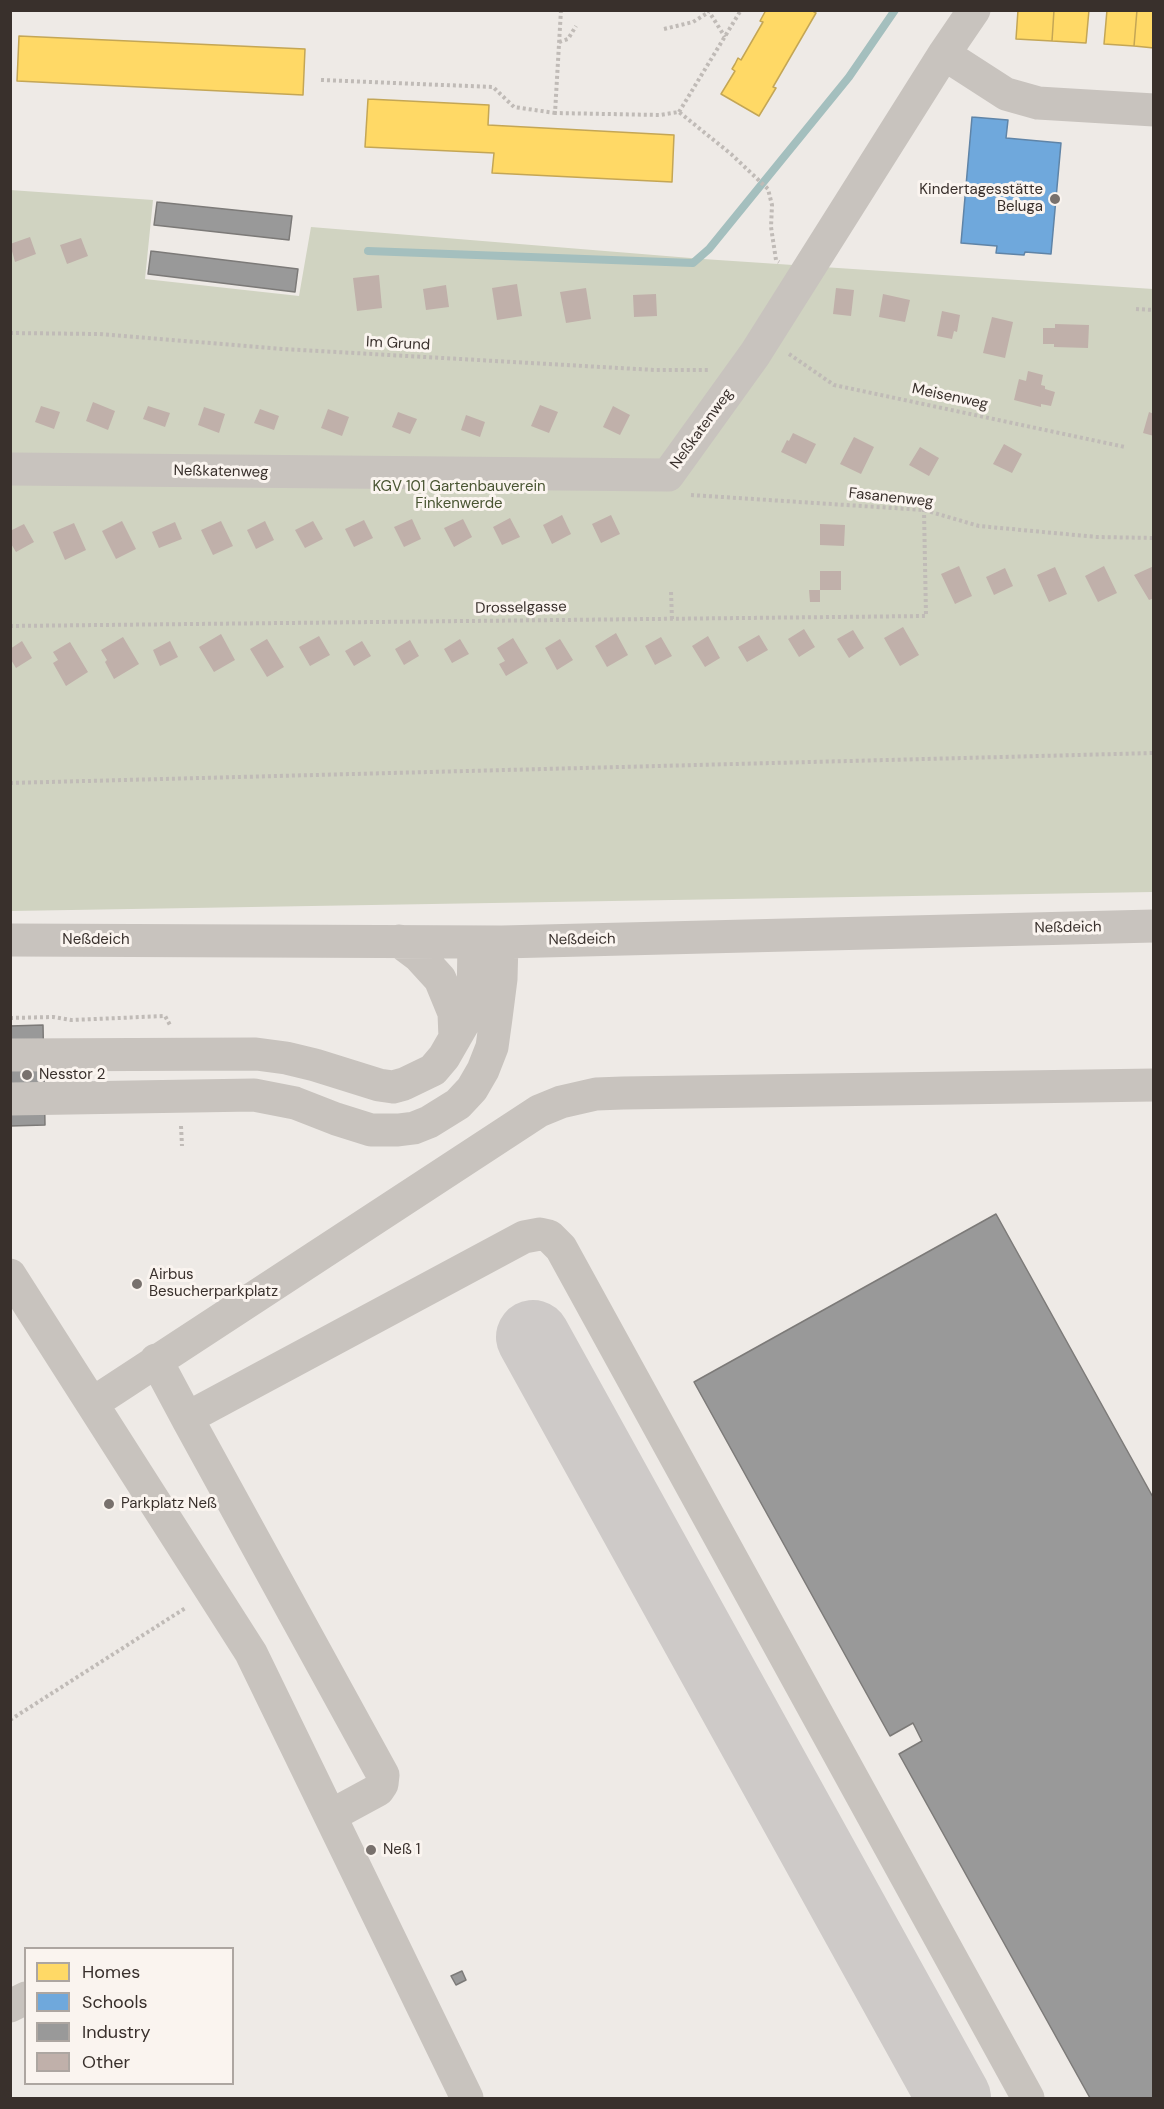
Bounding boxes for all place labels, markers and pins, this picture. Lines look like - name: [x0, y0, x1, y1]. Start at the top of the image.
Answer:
- place label: Kindertagesstätte Beluga: [919, 181, 1043, 216]
- marker: Kindertagesstätte Beluga: [1048, 192, 1062, 206]
- place label: Nesstor 2: [39, 1066, 105, 1084]
- marker: Nesstor 2: [20, 1068, 34, 1082]
- place label: Airbus Besucherparkplatz: [149, 1266, 278, 1301]
- marker: Airbus Besucherparkplatz: [130, 1277, 144, 1291]
- place label: Parkplatz Neß: [121, 1495, 217, 1513]
- marker: Parkplatz Neß: [102, 1497, 116, 1511]
- place label: Neß 1: [383, 1841, 420, 1859]
- marker: Neß 1: [364, 1843, 378, 1857]

